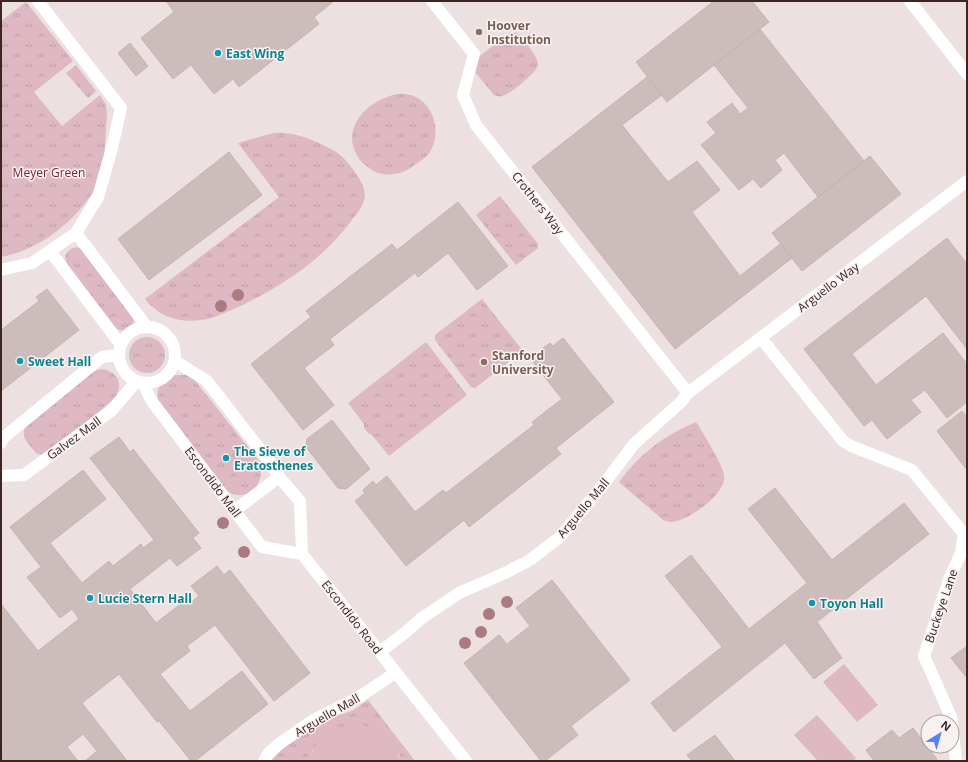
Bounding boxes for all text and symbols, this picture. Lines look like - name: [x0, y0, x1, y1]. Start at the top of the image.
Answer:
- place label: Hoover Institution: [487, 17, 551, 48]
- marker: Hoover Institution: [474, 27, 484, 37]
- place label: East Wing: [226, 45, 284, 62]
- marker: East Wing: [213, 48, 223, 58]
- park label: Meyer Green: [13, 164, 85, 181]
- street label: Crothers Way: [508, 168, 569, 239]
- street label: Arguello Way: [794, 258, 863, 316]
- place label: Stanford University: [492, 347, 554, 378]
- place label: Sweet Hall: [28, 353, 91, 370]
- marker: Sweet Hall: [15, 356, 25, 366]
- marker: Stanford University: [479, 357, 489, 367]
- street label: Galvez Mall: [43, 412, 105, 464]
- street label: Escondido Mall: [181, 443, 245, 521]
- place label: The Sieve of Eratosthenes: [234, 443, 313, 474]
- marker: The Sieve of Eratosthenes: [221, 453, 231, 463]
- street label: Arguello Mall: [553, 475, 613, 541]
- street label: Buckeye Lane: [920, 567, 962, 645]
- street label: Escondido Road: [318, 577, 386, 657]
- place label: Lucie Stern Hall: [98, 590, 192, 607]
- marker: Lucie Stern Hall: [85, 593, 95, 603]
- place label: Toyon Hall: [820, 595, 883, 612]
- marker: Toyon Hall: [807, 598, 817, 608]
- street label: Arguello Mall: [291, 689, 363, 741]
- north arrow: [920, 714, 960, 754]
- text: N: [938, 717, 954, 734]

